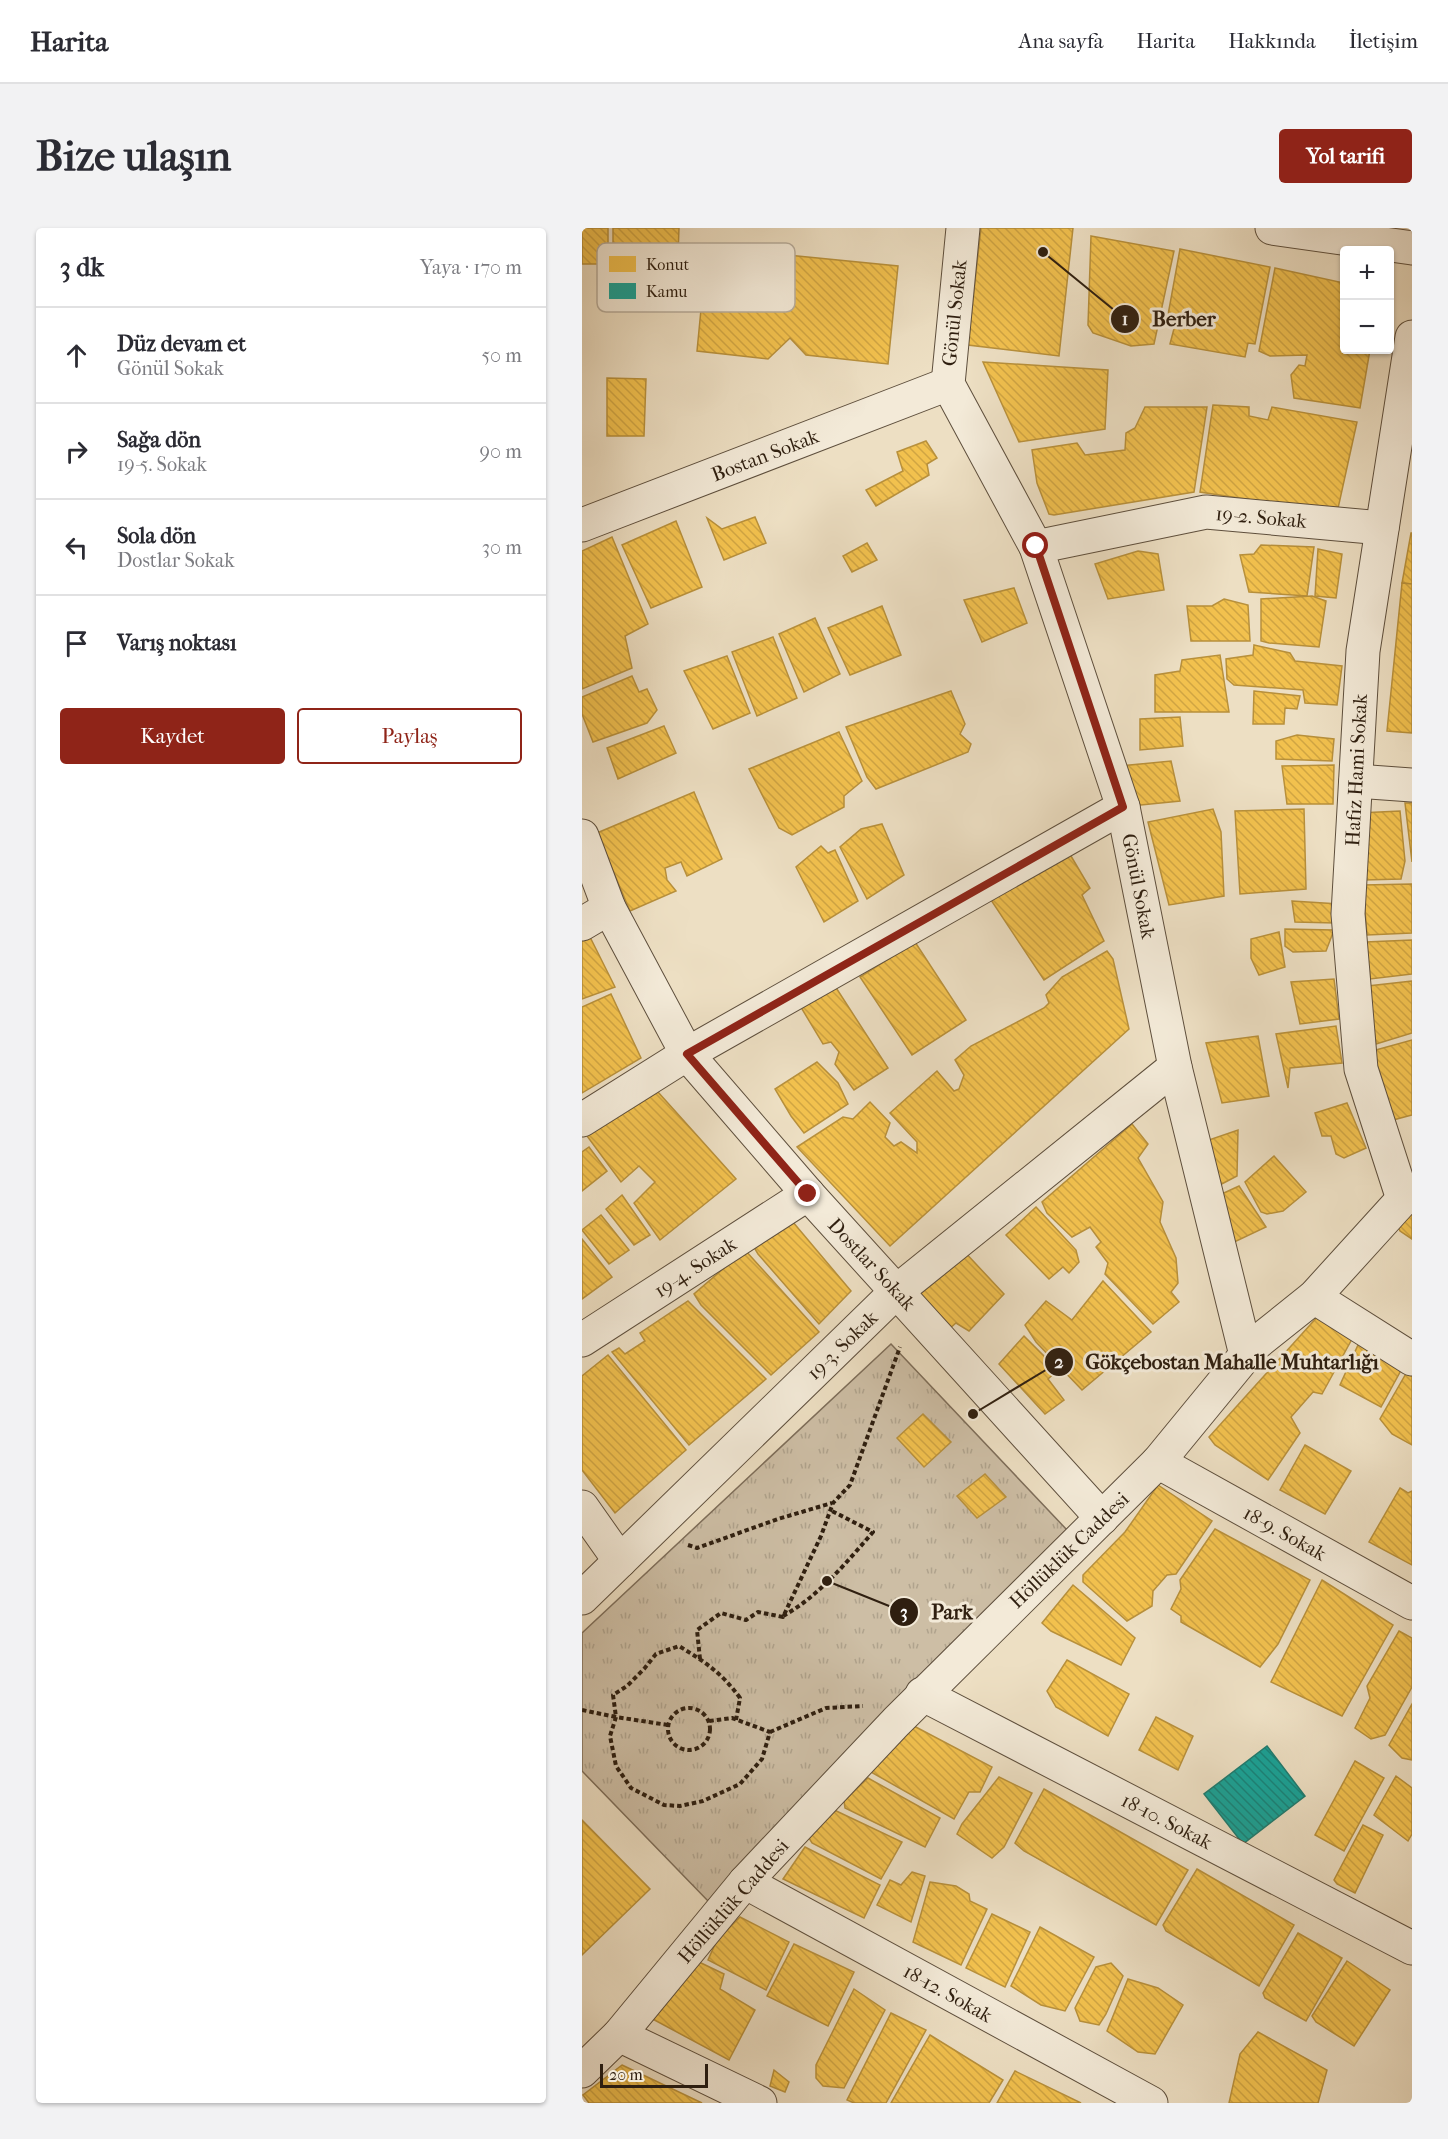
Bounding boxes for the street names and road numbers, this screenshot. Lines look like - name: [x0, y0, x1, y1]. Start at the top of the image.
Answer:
- street label: Gönül Sokak: [937, 258, 972, 367]
- street label: Bostan Sokak: [708, 424, 823, 486]
- street label: 19-2. Sokak: [1214, 502, 1308, 533]
- street label: Hafız Hami Sokak: [1341, 692, 1372, 847]
- street label: Gönül Sokak: [1117, 831, 1160, 941]
- street label: Dostlar Sokak: [823, 1213, 921, 1316]
- street label: 19-4. Sokak: [650, 1232, 741, 1303]
- street label: 19-3. Sokak: [802, 1306, 883, 1385]
- street label: Höllüklük Caddesi: [1005, 1487, 1134, 1613]
- street label: 18-9. Sokak: [1239, 1501, 1331, 1566]
- street label: 18-10. Sokak: [1118, 1789, 1217, 1854]
- street label: Höllüklük Caddesi: [673, 1834, 794, 1968]
- street label: 18-12. Sokak: [899, 1960, 997, 2028]

